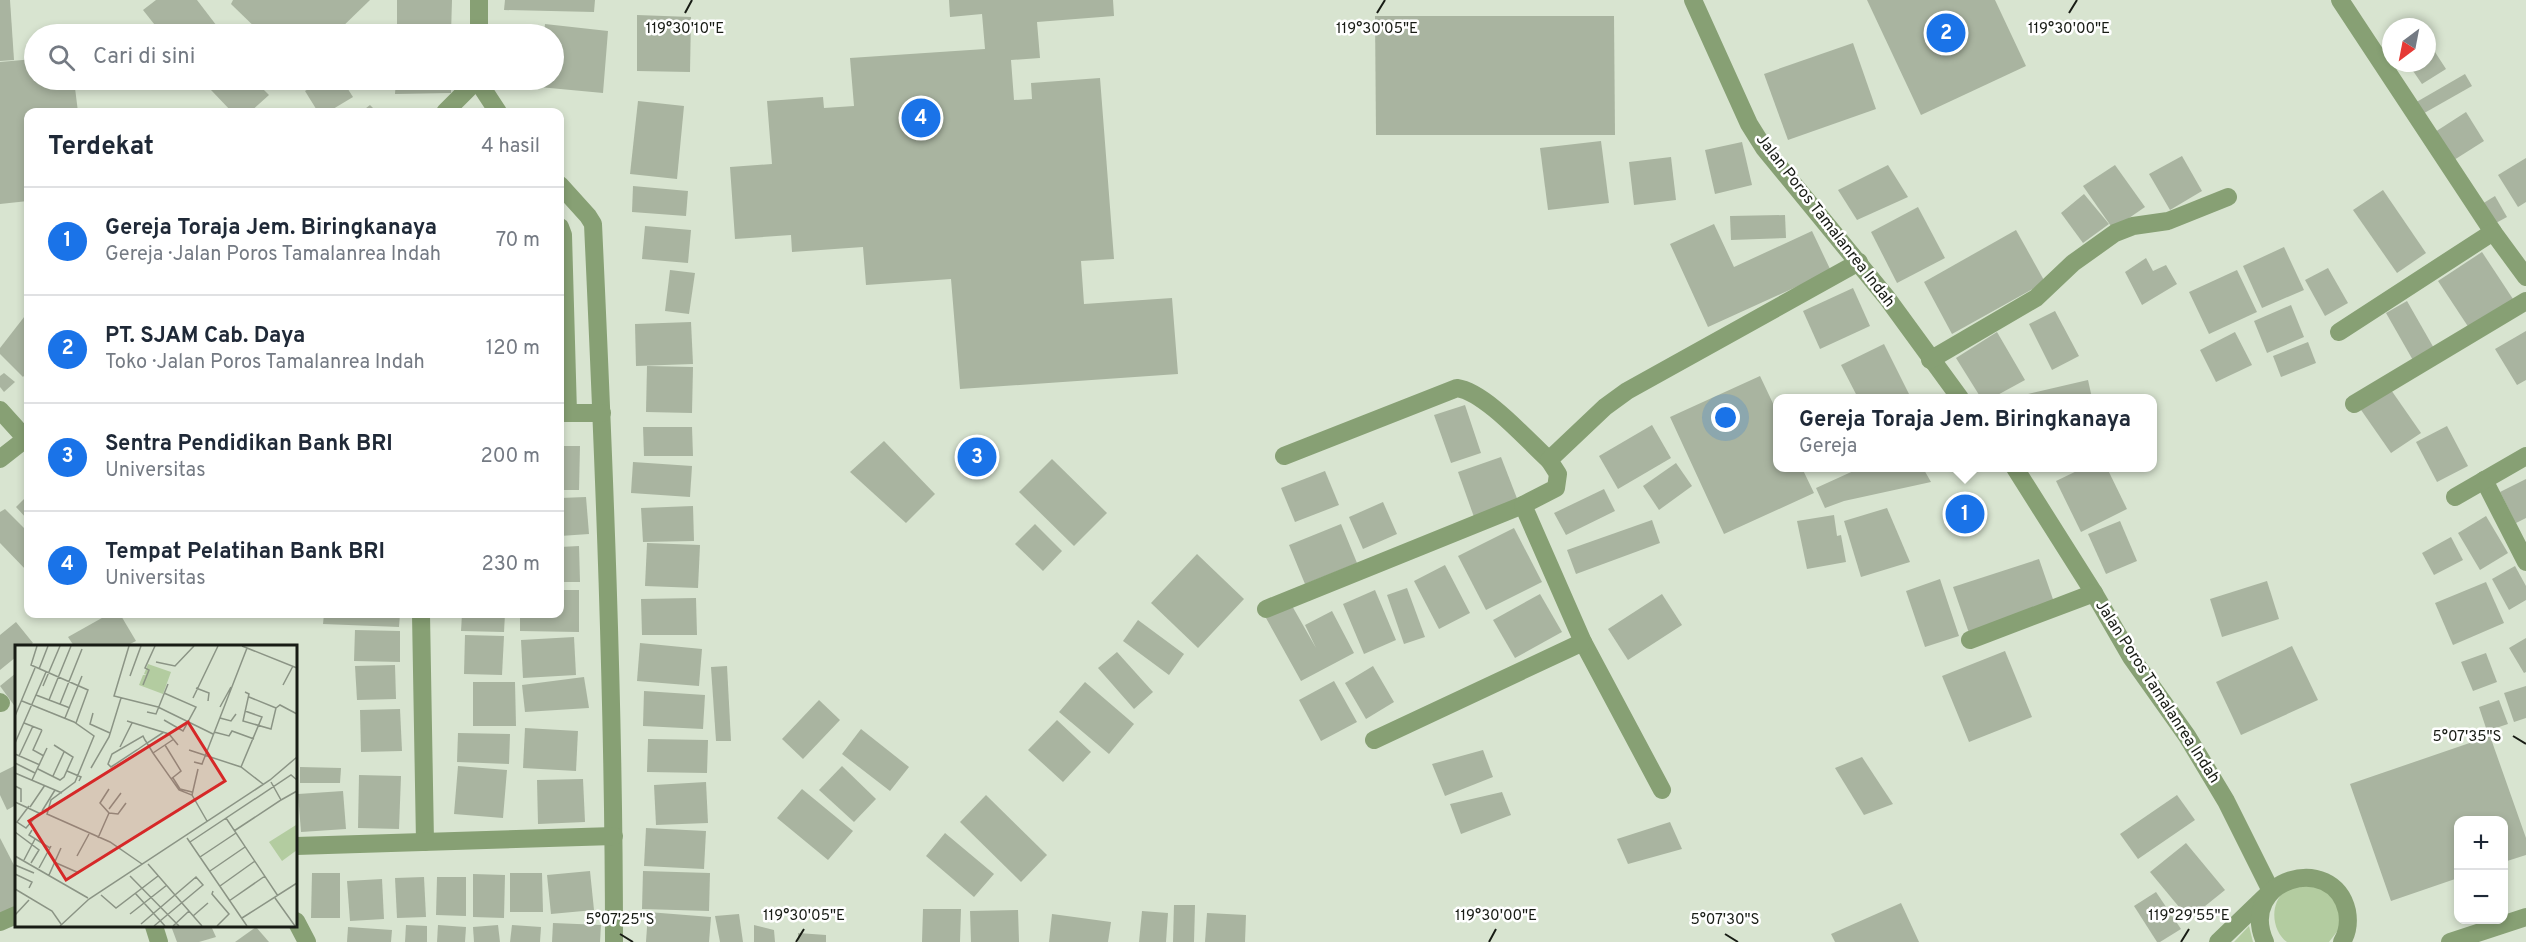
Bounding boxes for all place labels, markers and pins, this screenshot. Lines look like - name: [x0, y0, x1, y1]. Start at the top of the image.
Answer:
- pin: 2: [1926, 10, 1966, 56]
- pin: 4: [902, 96, 940, 140]
- pin: 3: [958, 434, 996, 480]
- pin: 1: [1946, 492, 1984, 536]

